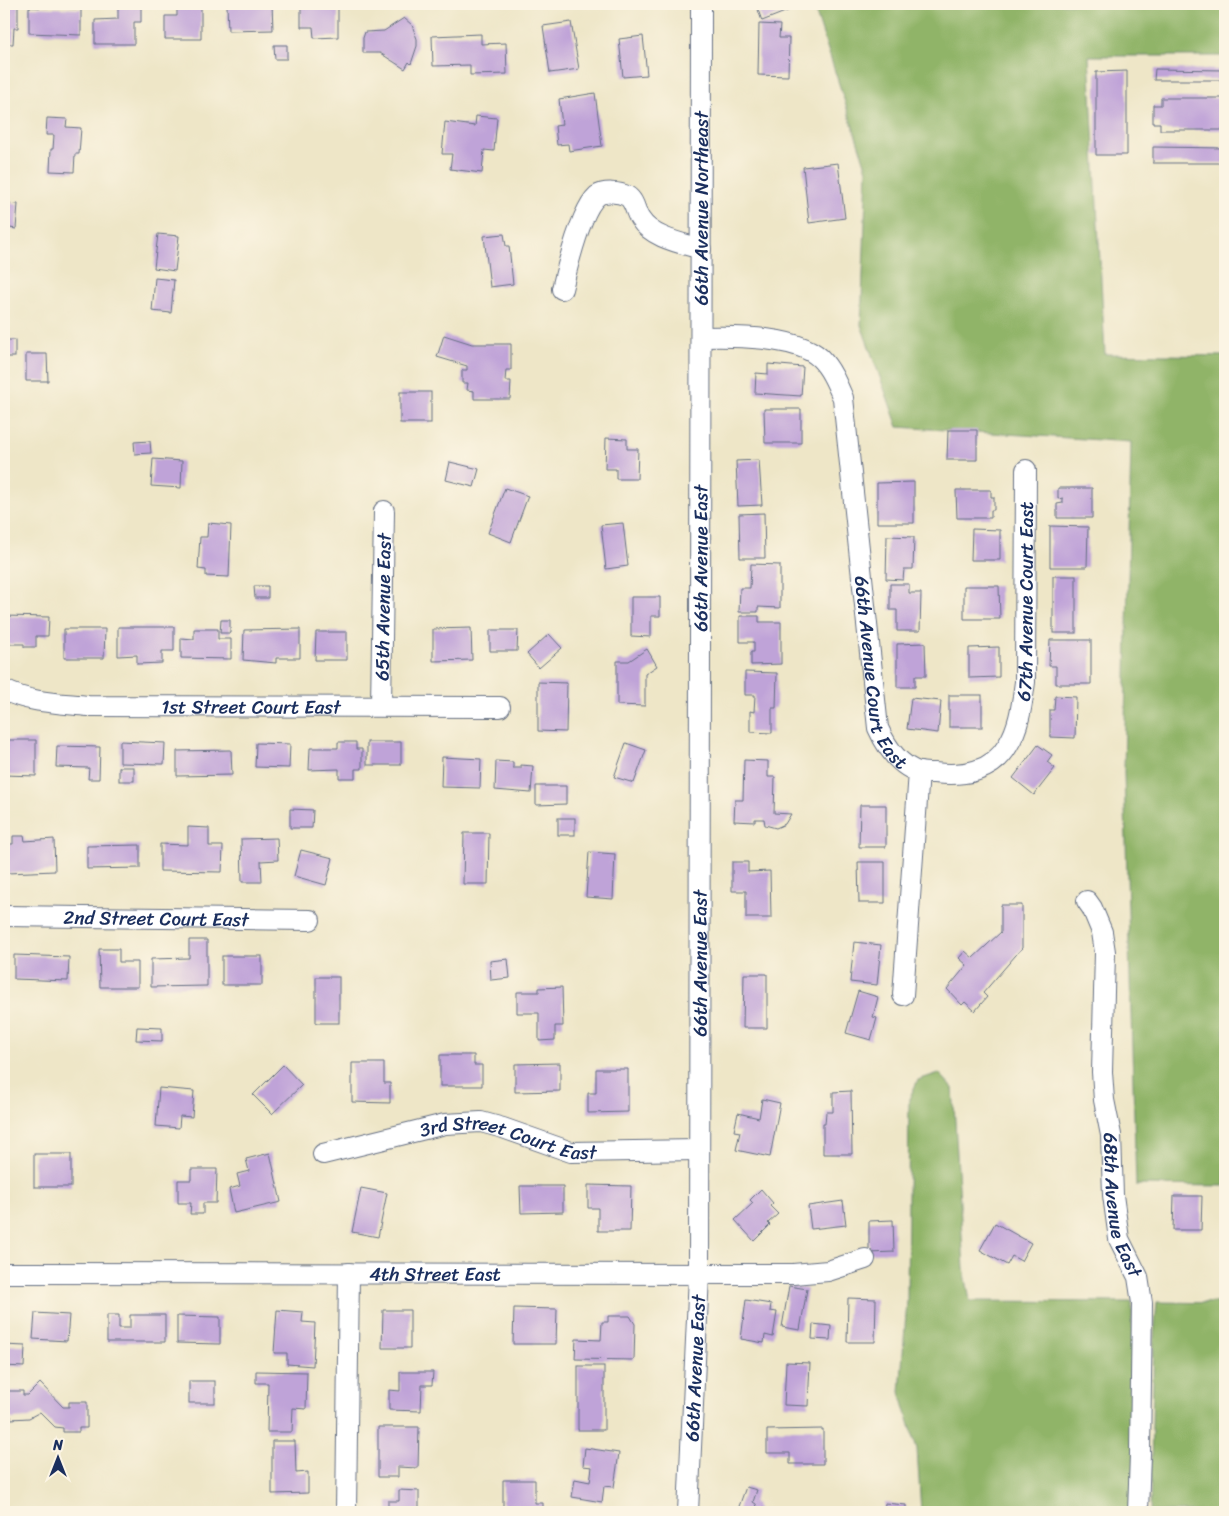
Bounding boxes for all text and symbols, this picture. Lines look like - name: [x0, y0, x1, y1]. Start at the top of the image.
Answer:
- street label: 66th Avenue Northeast: [684, 110, 717, 306]
- street label: 66th Avenue East: [684, 483, 717, 632]
- street label: 67th Avenue Court East: [1006, 502, 1042, 703]
- street label: 65th Avenue East: [365, 532, 400, 681]
- street label: 66th Avenue Court East: [845, 574, 916, 778]
- street label: 1st Street Court East: [161, 690, 342, 723]
- street label: 66th Avenue East: [683, 888, 716, 1037]
- street label: 2nd Street Court East: [63, 900, 250, 936]
- street label: 3rd Street Court East: [416, 1106, 598, 1169]
- street label: 68th Avenue East: [1094, 1132, 1153, 1284]
- street label: 4th Street East: [369, 1257, 501, 1290]
- street label: 66th Avenue East: [675, 1293, 715, 1442]
- text: N: [52, 1433, 63, 1458]
- north arrow: [32, 1434, 82, 1484]

